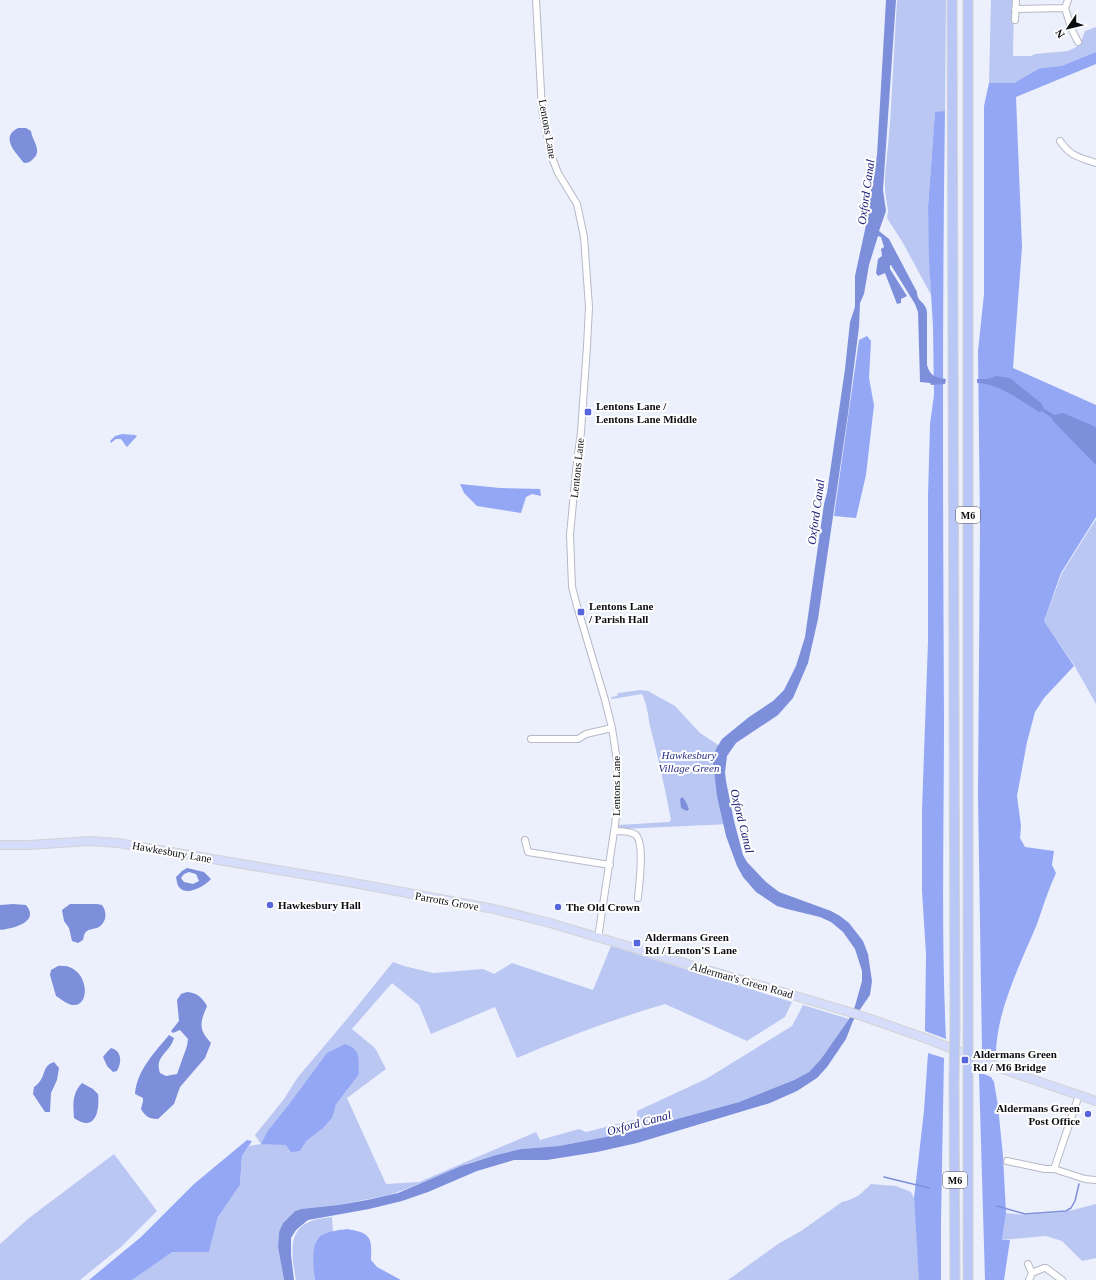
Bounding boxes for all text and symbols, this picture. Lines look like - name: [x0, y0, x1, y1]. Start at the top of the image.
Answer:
- north arrow: [1048, 8, 1088, 48]
- text: N: [1053, 27, 1067, 40]
- street label: Lentons Lane: [537, 98, 559, 160]
- water label: Oxford Canal: [854, 158, 878, 226]
- place label: Lentons Lane / Lentons Lane Middle: [596, 400, 697, 425]
- marker: Lentons Lane / Lentons Lane Middle: [583, 407, 593, 417]
- street label: Lentons Lane: [568, 437, 586, 499]
- water label: Oxford Canal: [804, 478, 828, 546]
- road number: M6: [956, 507, 980, 523]
- place label: Lentons Lane / Parish Hall: [588, 600, 654, 625]
- marker: Lentons Lane / Parish Hall: [576, 607, 586, 617]
- park label: Hawkesbury Village Green: [659, 749, 720, 774]
- street label: Lentons Lane: [610, 756, 622, 816]
- water label: Oxford Canal: [727, 787, 757, 855]
- street label: Hawkesbury Lane: [131, 839, 213, 865]
- street label: Parrotts Grove: [414, 889, 480, 913]
- place label: Hawkesbury Hall: [278, 899, 361, 911]
- marker: Hawkesbury Hall: [265, 900, 275, 910]
- place label: The Old Crown: [566, 901, 640, 913]
- marker: The Old Crown: [553, 902, 563, 912]
- place label: Aldermans Green Rd / Lenton'S Lane: [645, 931, 737, 956]
- marker: Aldermans Green Rd / Lenton'S Lane: [632, 938, 642, 948]
- street label: Alderman's Green Road: [689, 960, 795, 1000]
- place label: Aldermans Green Rd / M6 Bridge: [973, 1048, 1057, 1073]
- marker: Aldermans Green Rd / M6 Bridge: [960, 1055, 970, 1065]
- place label: Aldermans Green Post Office: [996, 1102, 1080, 1127]
- water label: Oxford Canal: [605, 1108, 673, 1138]
- marker: Aldermans Green Post Office: [1083, 1109, 1093, 1119]
- road number: M6: [943, 1172, 967, 1188]

